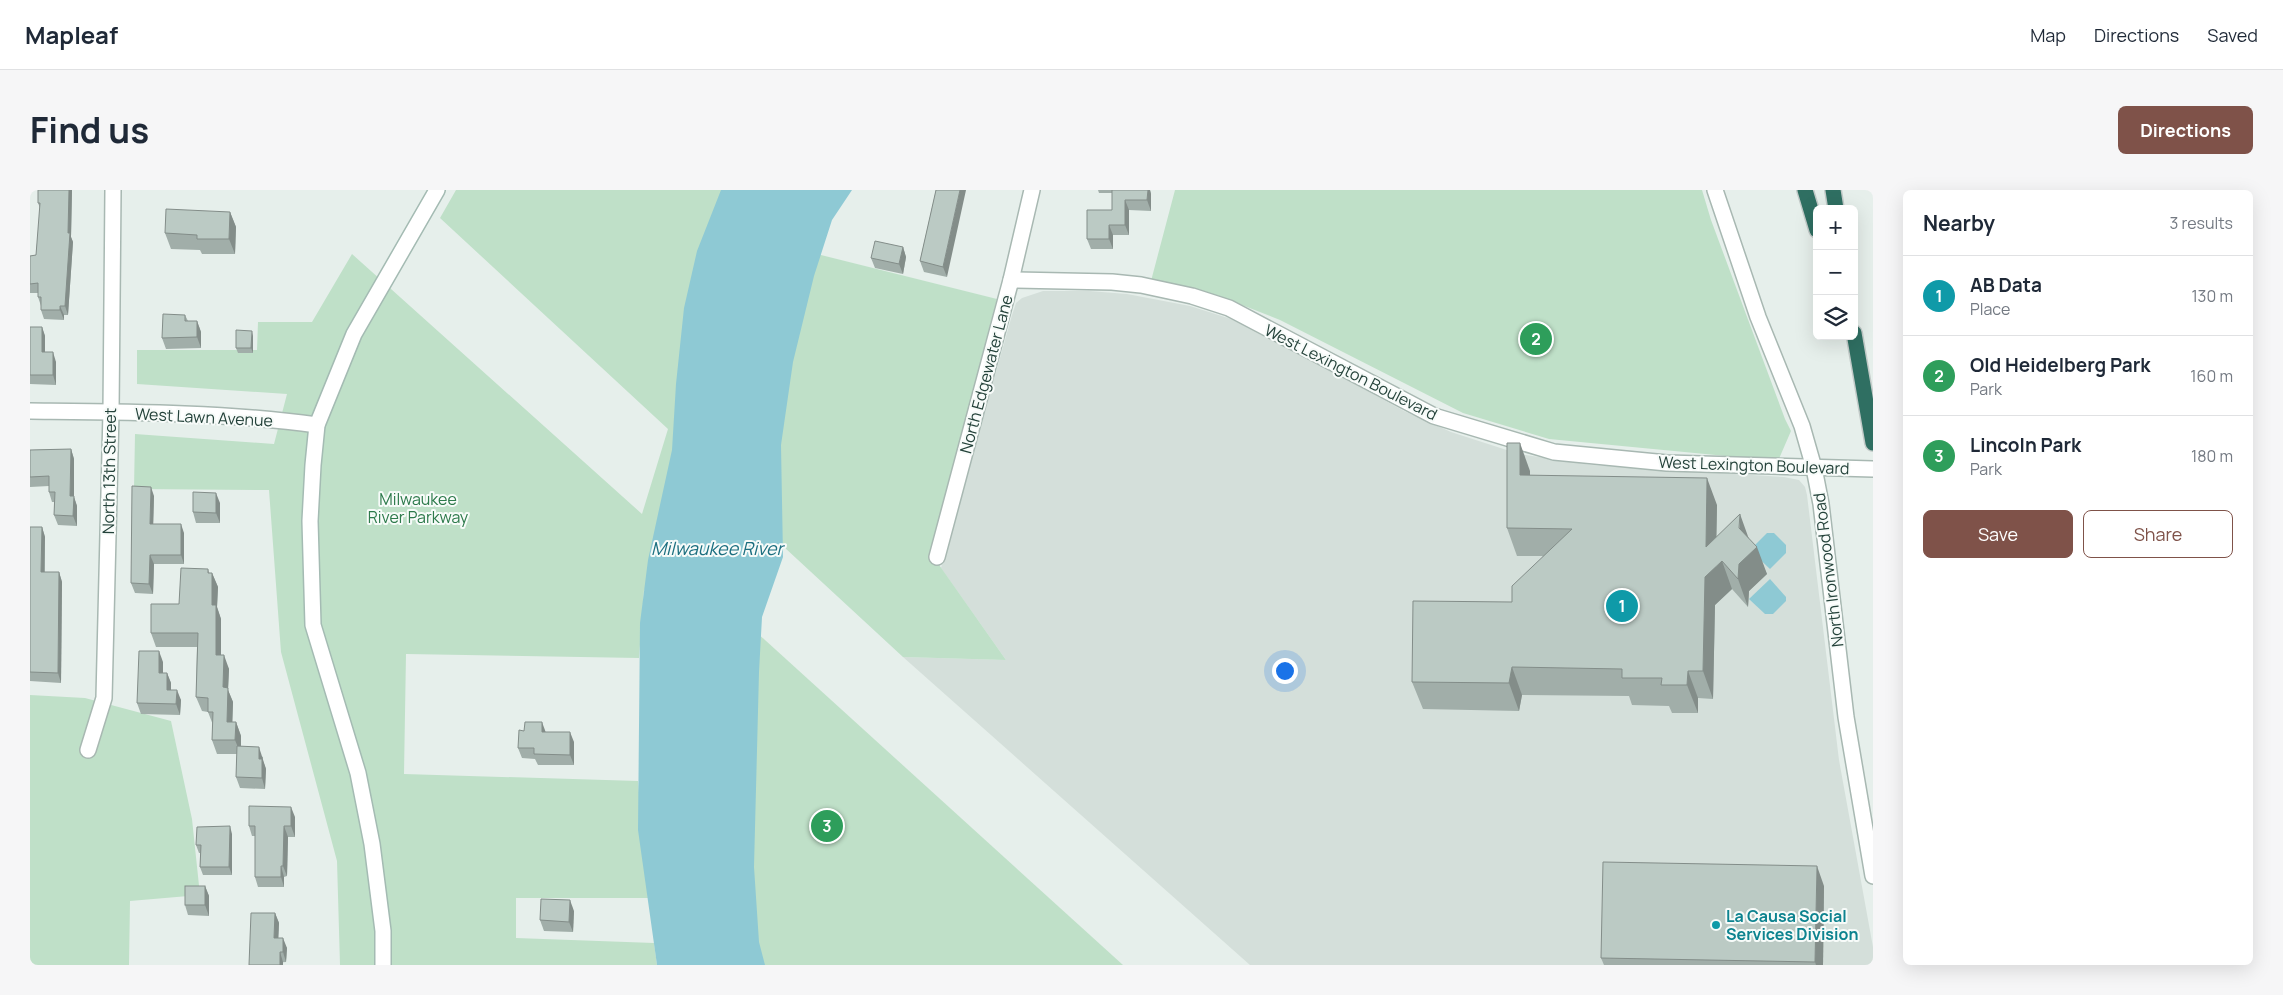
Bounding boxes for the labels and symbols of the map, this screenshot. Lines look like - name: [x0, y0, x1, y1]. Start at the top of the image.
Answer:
- street label: North Edgewater Lane: [954, 292, 1018, 456]
- street label: West Lexington Boulevard: [1261, 319, 1441, 425]
- pin: 2: [1520, 320, 1552, 358]
- street label: West Lawn Avenue: [135, 402, 273, 432]
- street label: North 13th Street: [97, 408, 121, 534]
- street label: West Lexington Boulevard: [1658, 451, 1850, 479]
- park label: Milwaukee River Parkway: [368, 488, 469, 528]
- street label: North Ironwood Road: [1808, 492, 1848, 648]
- water label: Milwaukee River: [651, 536, 786, 560]
- pin: 1: [1606, 587, 1638, 625]
- your location: [1272, 658, 1298, 684]
- pin: 3: [811, 807, 843, 845]
- place label: La Causa Social Services Division: [1726, 905, 1858, 945]
- marker: La Causa Social Services Division: [1710, 919, 1722, 931]

